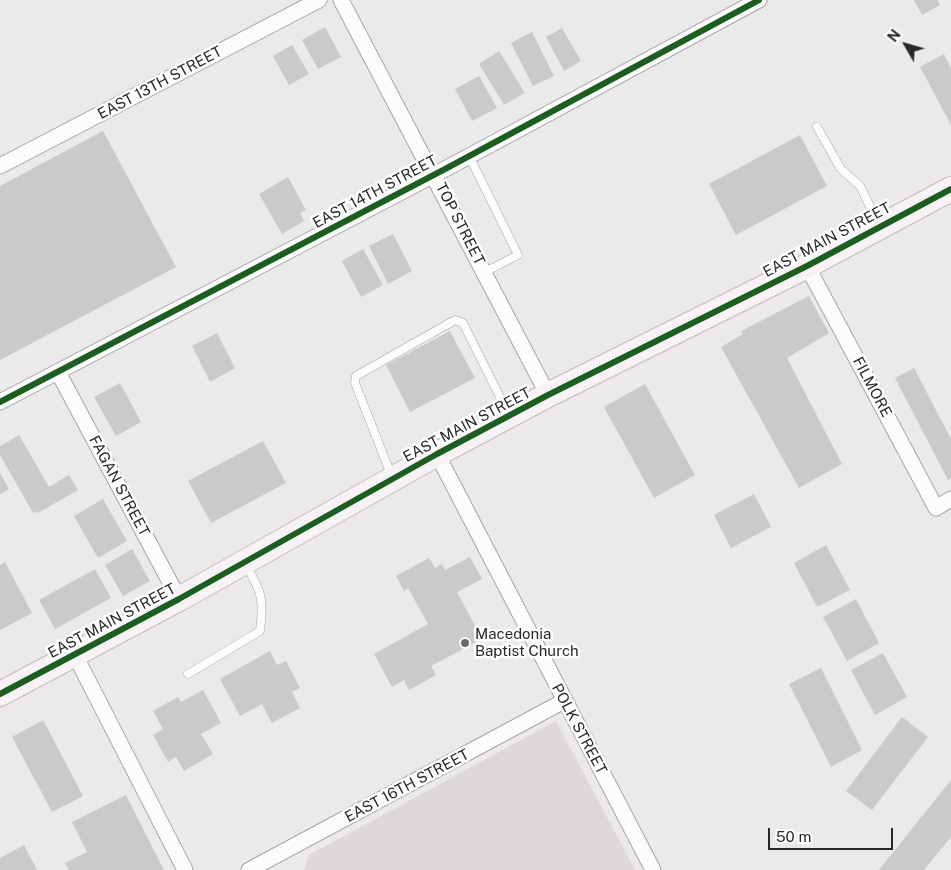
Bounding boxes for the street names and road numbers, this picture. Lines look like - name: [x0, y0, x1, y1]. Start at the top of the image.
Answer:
- street label: EAST 13TH STREET: [95, 43, 225, 123]
- street label: EAST 14TH STREET: [310, 152, 440, 232]
- street label: TOP STREET: [432, 180, 488, 268]
- street label: EAST MAIN STREET: [760, 199, 894, 281]
- street label: FILMORE: [849, 354, 895, 420]
- street label: EAST MAIN STREET: [400, 384, 534, 466]
- street label: FAGAN STREET: [85, 433, 153, 539]
- street label: EAST MAIN STREET: [45, 580, 179, 662]
- street label: POLK STREET: [548, 681, 610, 777]
- street label: EAST 16TH STREET: [342, 746, 472, 826]

